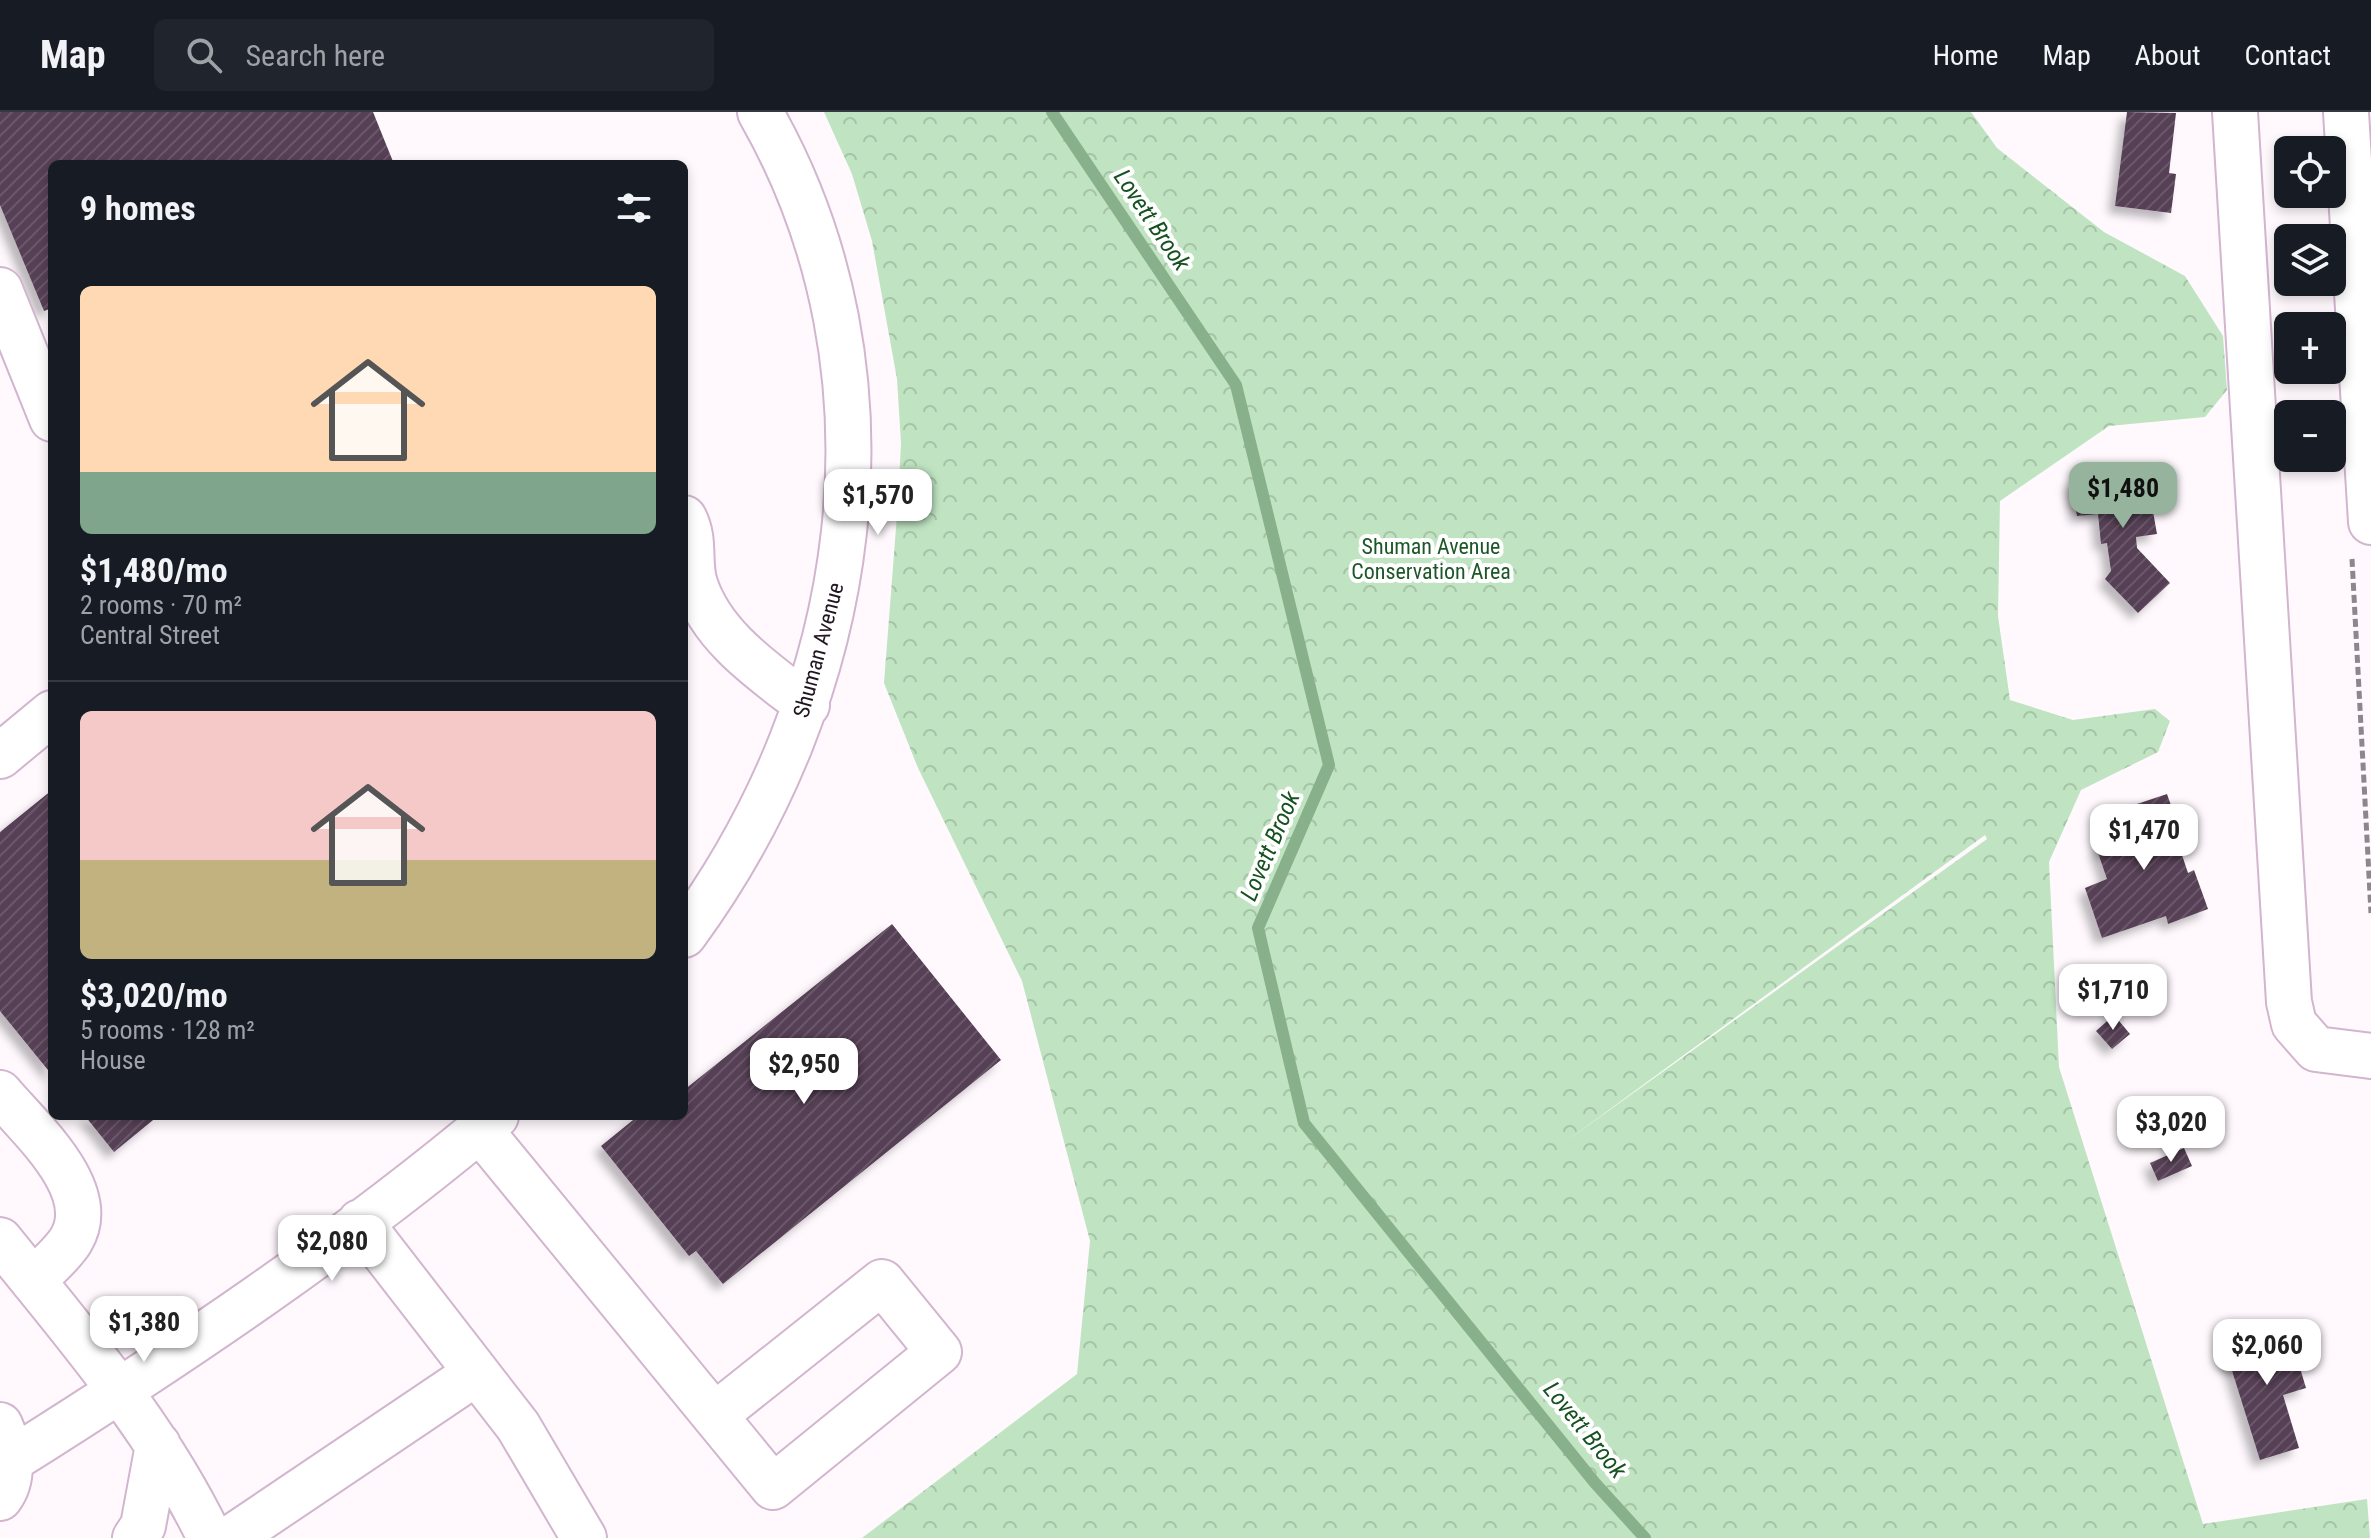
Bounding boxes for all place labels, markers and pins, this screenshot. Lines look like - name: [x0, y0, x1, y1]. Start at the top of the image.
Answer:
- pin: $1,480: [2058, 462, 2188, 530]
- pin: $1,570: [813, 469, 943, 537]
- pin: $1,470: [2079, 804, 2209, 872]
- pin: $1,710: [2048, 964, 2178, 1032]
- pin: $2,950: [739, 1038, 869, 1106]
- pin: $3,020: [2106, 1096, 2236, 1164]
- pin: $2,080: [267, 1215, 397, 1283]
- pin: $1,380: [79, 1296, 209, 1364]
- pin: $2,060: [2202, 1319, 2332, 1387]

